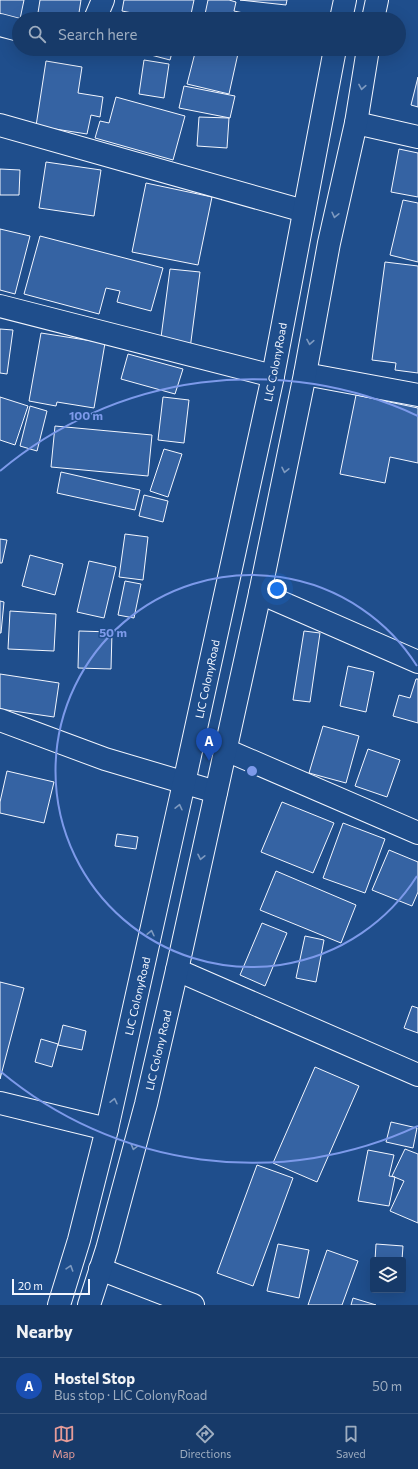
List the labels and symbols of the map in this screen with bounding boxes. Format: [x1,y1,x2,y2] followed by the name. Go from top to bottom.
[358,84,367,91] one-way arrow
[332,211,340,218] one-way arrow
[261,321,289,403] street label: LIC ColonyRoad
[307,339,315,345] one-way arrow
[69,408,103,422] text: 100 m
[281,467,289,473] one-way arrow
[267,579,287,599] your location
[99,625,127,639] text: 50 m
[192,638,222,720] street label: LIC ColonyRoad
[196,728,222,761] pin: A
[245,764,259,778] centre of rings
[175,803,183,810] one-way arrow
[198,854,206,860] one-way arrow
[146,930,154,937] one-way arrow
[122,956,152,1036] street label: LIC ColonyRoad
[142,1009,174,1091] street label: LIC Colony Road
[109,1098,117,1105] one-way arrow
[131,1144,139,1151] one-way arrow
[66,1264,74,1271] one-way arrow
[12,1277,90,1296] scale bar

